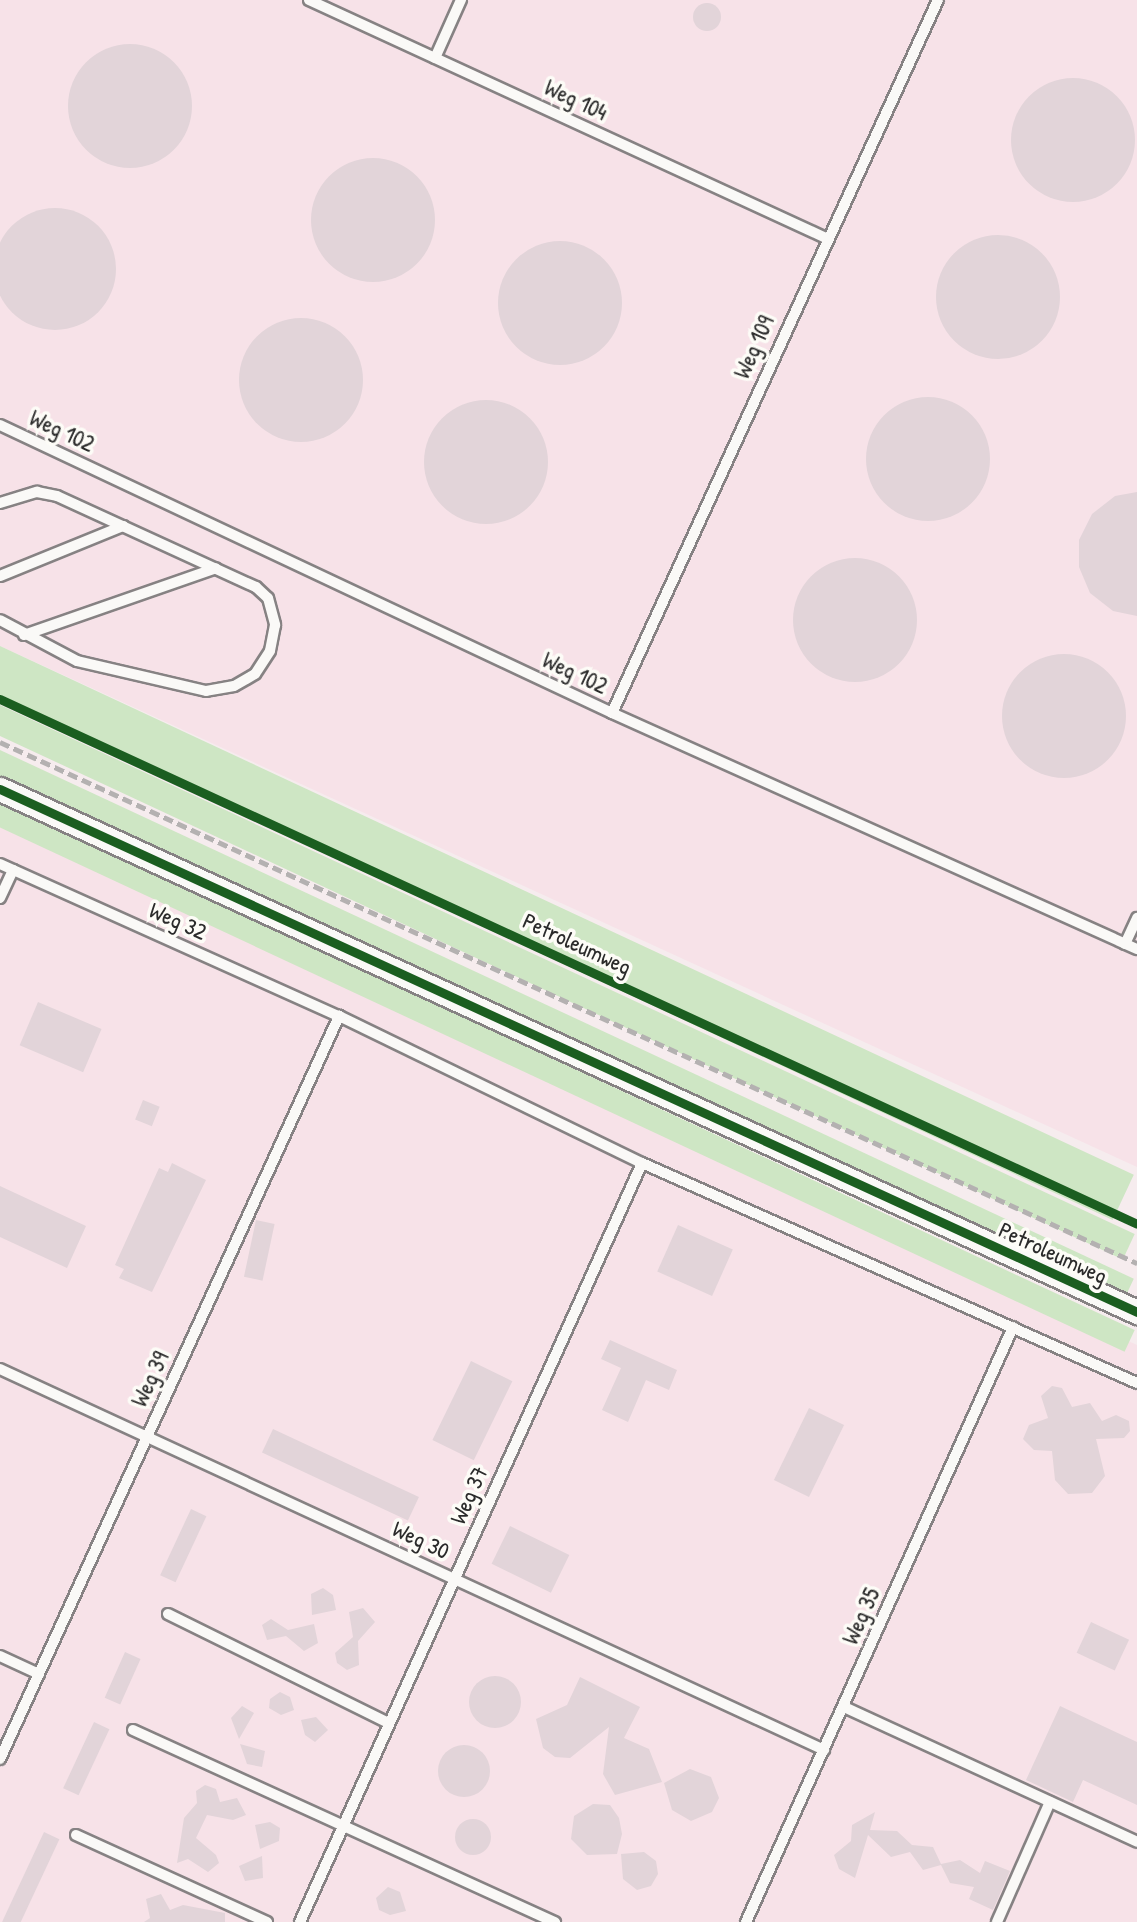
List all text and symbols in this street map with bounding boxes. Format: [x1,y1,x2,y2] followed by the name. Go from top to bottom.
[540,74,612,126] street label: Weg 104
[728,311,780,383] street label: Weg 109
[25,404,99,458] street label: Weg 102
[538,646,612,700] street label: Weg 102
[145,896,211,946] street label: Weg 32
[518,907,636,981] street label: Petroleumweg
[994,1216,1112,1290] street label: Petroleumweg
[125,1347,175,1411] street label: Weg 39
[444,1462,494,1528] street label: Weg 37
[388,1515,454,1565] street label: Weg 30
[836,1583,886,1649] street label: Weg 35

